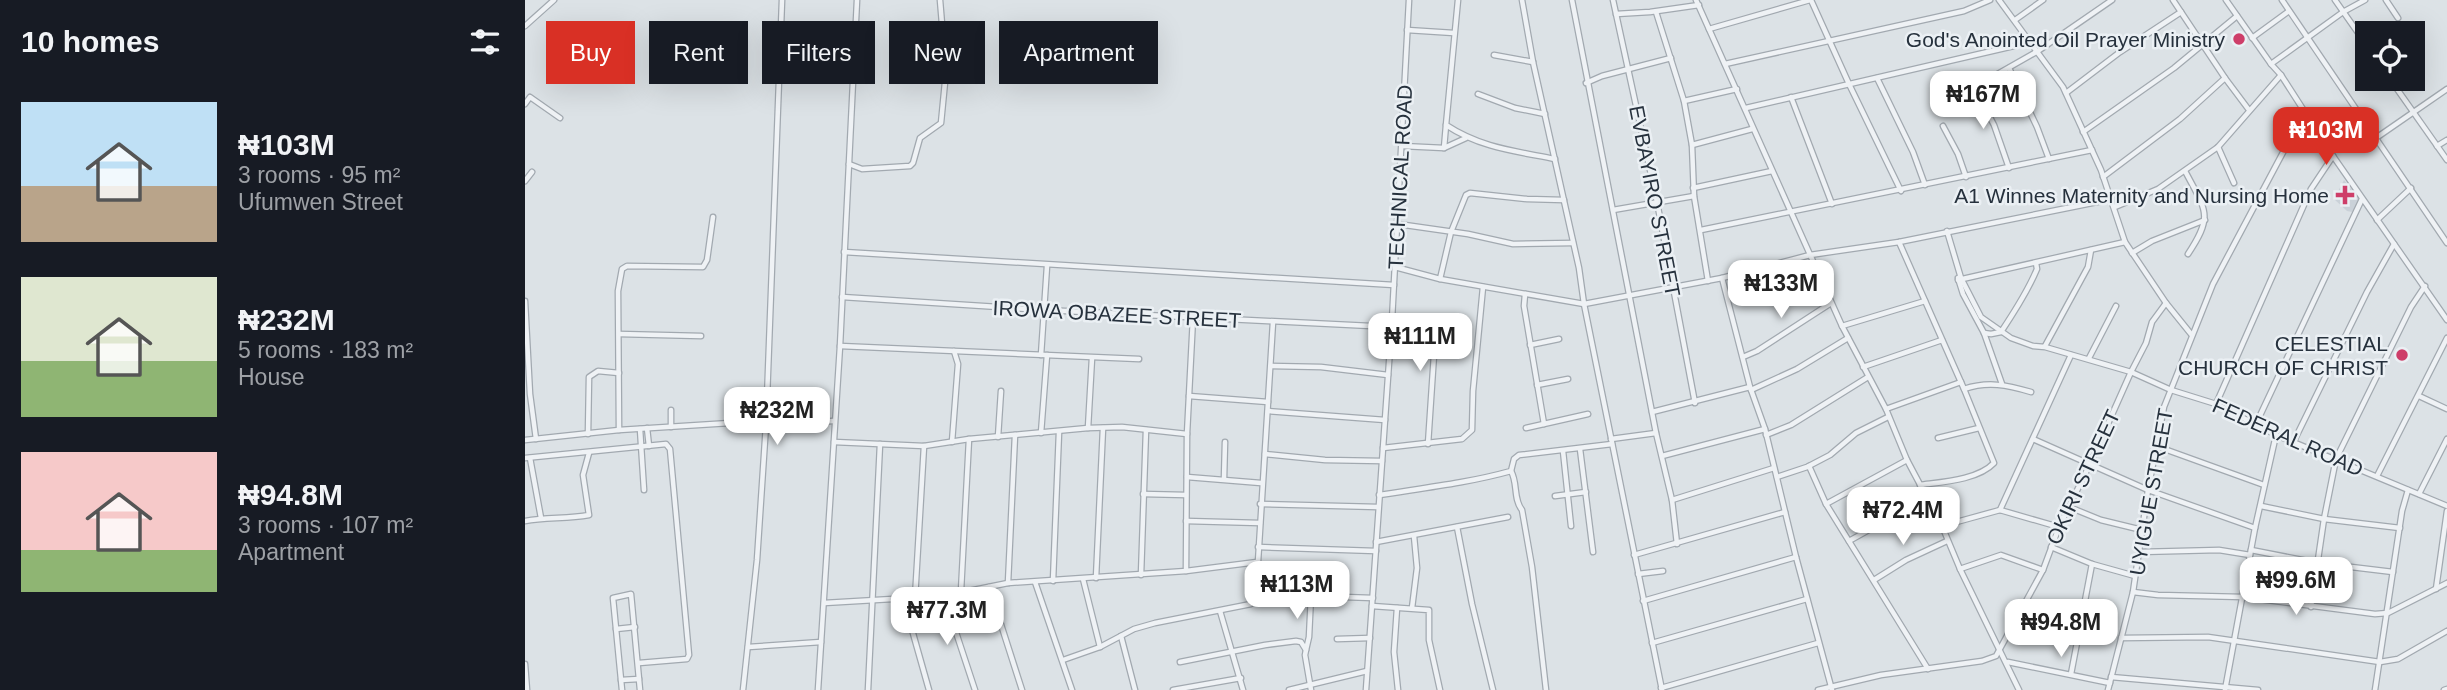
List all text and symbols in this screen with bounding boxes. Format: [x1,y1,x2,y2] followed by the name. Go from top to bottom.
[546,21,635,84] chip: Buy
[649,21,748,84] chip: Rent
[762,21,875,84] chip: Filters
[889,21,985,84] chip: New
[999,21,1158,84] chip: Apartment
[2355,21,2425,91] map controls
[2355,21,2425,91] button: locate
[466,23,504,61] icon: filters
[21,25,159,58] text: 10 homes
[1906,28,2225,51] place label: God's Anointed Oil Prayer Ministry
[2231,31,2247,47] marker: God's Anointed Oil Prayer Ministry
[1934,72,2032,131] pin: ₦167M
[1946,81,2020,107] text: ₦167M
[1384,84,1416,270] street label: TECHNICAL ROAD
[1625,103,1685,299] street label: EVBAYIRO STREET
[2277,108,2375,167] pin: ₦103M
[2289,117,2363,143] text: ₦103M
[238,128,335,161] text: ₦103M
[77,130,161,214] icon: home
[238,162,400,188] text: 3 rooms · 95 m²
[1954,184,2329,207] place label: A1 Winnes Maternity and Nursing Home
[2335,185,2355,205] marker: A1 Winnes Maternity and Nursing Home
[238,189,403,215] text: Ufumwen Street
[1732,260,1830,320] pin: ₦133M
[1744,270,1818,296] text: ₦133M
[992,296,1242,332] street label: IROWA OBAZEE STREET
[238,303,335,336] text: ₦232M
[77,305,161,389] icon: home
[1371,314,1469,373] pin: ₦111M
[1384,323,1456,349] text: ₦111M
[2178,332,2388,379] place label: CELESTIAL CHURCH OF CHRIST
[238,337,413,363] text: 5 rooms · 183 m²
[2394,347,2410,363] marker: CELESTIAL CHURCH OF CHRIST
[238,364,304,390] text: House
[728,388,826,447] pin: ₦232M
[2209,393,2367,481] street label: FEDERAL ROAD
[740,397,814,423] text: ₦232M
[2042,406,2124,548] street label: OKIRI STREET
[2125,407,2177,577] street label: UYIGUE STREET
[238,478,343,511] text: ₦94.8M
[77,480,161,564] icon: home
[1846,488,1960,547] pin: ₦72.4M
[1863,497,1943,523] text: ₦72.4M
[238,512,413,538] text: 3 rooms · 107 m²
[238,539,344,565] text: Apartment
[2239,558,2353,617] pin: ₦99.6M
[1248,562,1346,621] pin: ₦113M
[2256,567,2336,593] text: ₦99.6M
[1261,571,1333,597] text: ₦113M
[890,588,1004,647] pin: ₦77.3M
[907,597,987,623] text: ₦77.3M
[2004,600,2118,659] pin: ₦94.8M
[2021,609,2101,635] text: ₦94.8M

